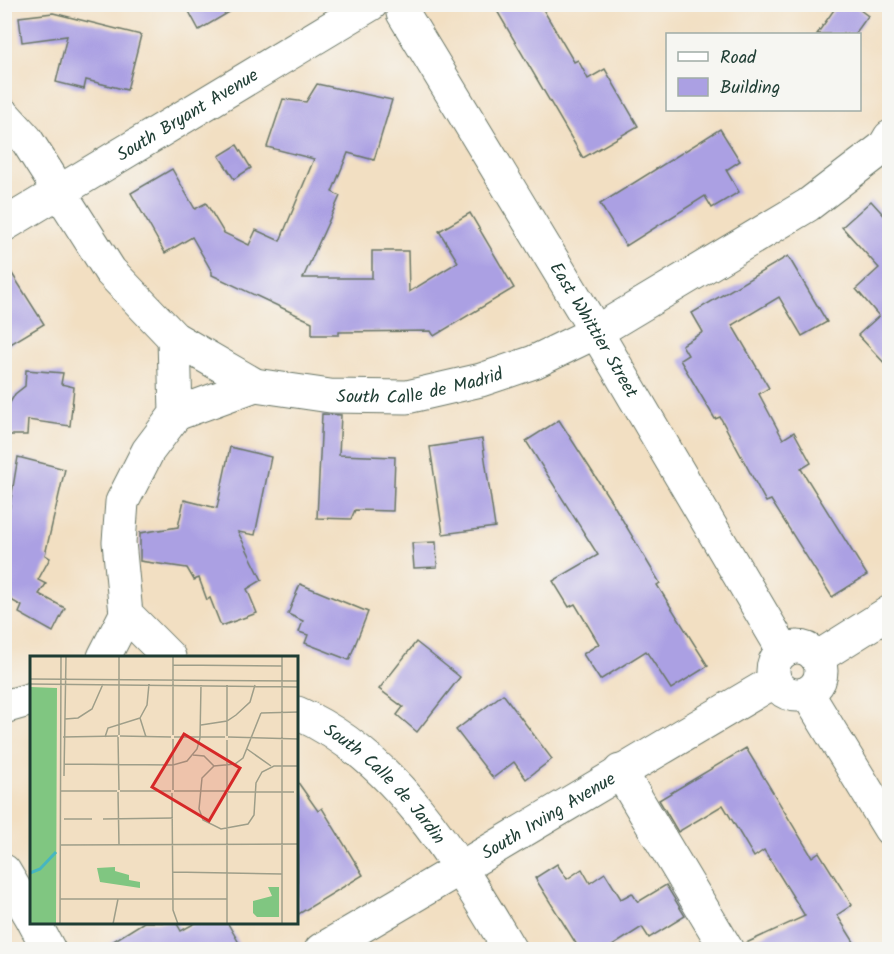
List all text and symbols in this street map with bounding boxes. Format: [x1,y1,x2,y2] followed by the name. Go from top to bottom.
[666,33,861,111] legend
[720,44,757,73] text: Road
[111,62,265,170] street label: South Bryant Avenue
[720,74,780,103] text: Building
[541,257,645,405] street label: East Whittier Street
[336,360,508,413] street label: South Calle de Madrid
[30,656,298,924] inset map
[317,717,452,851] street label: South Calle de Jardin
[476,766,622,868] street label: South Irving Avenue

